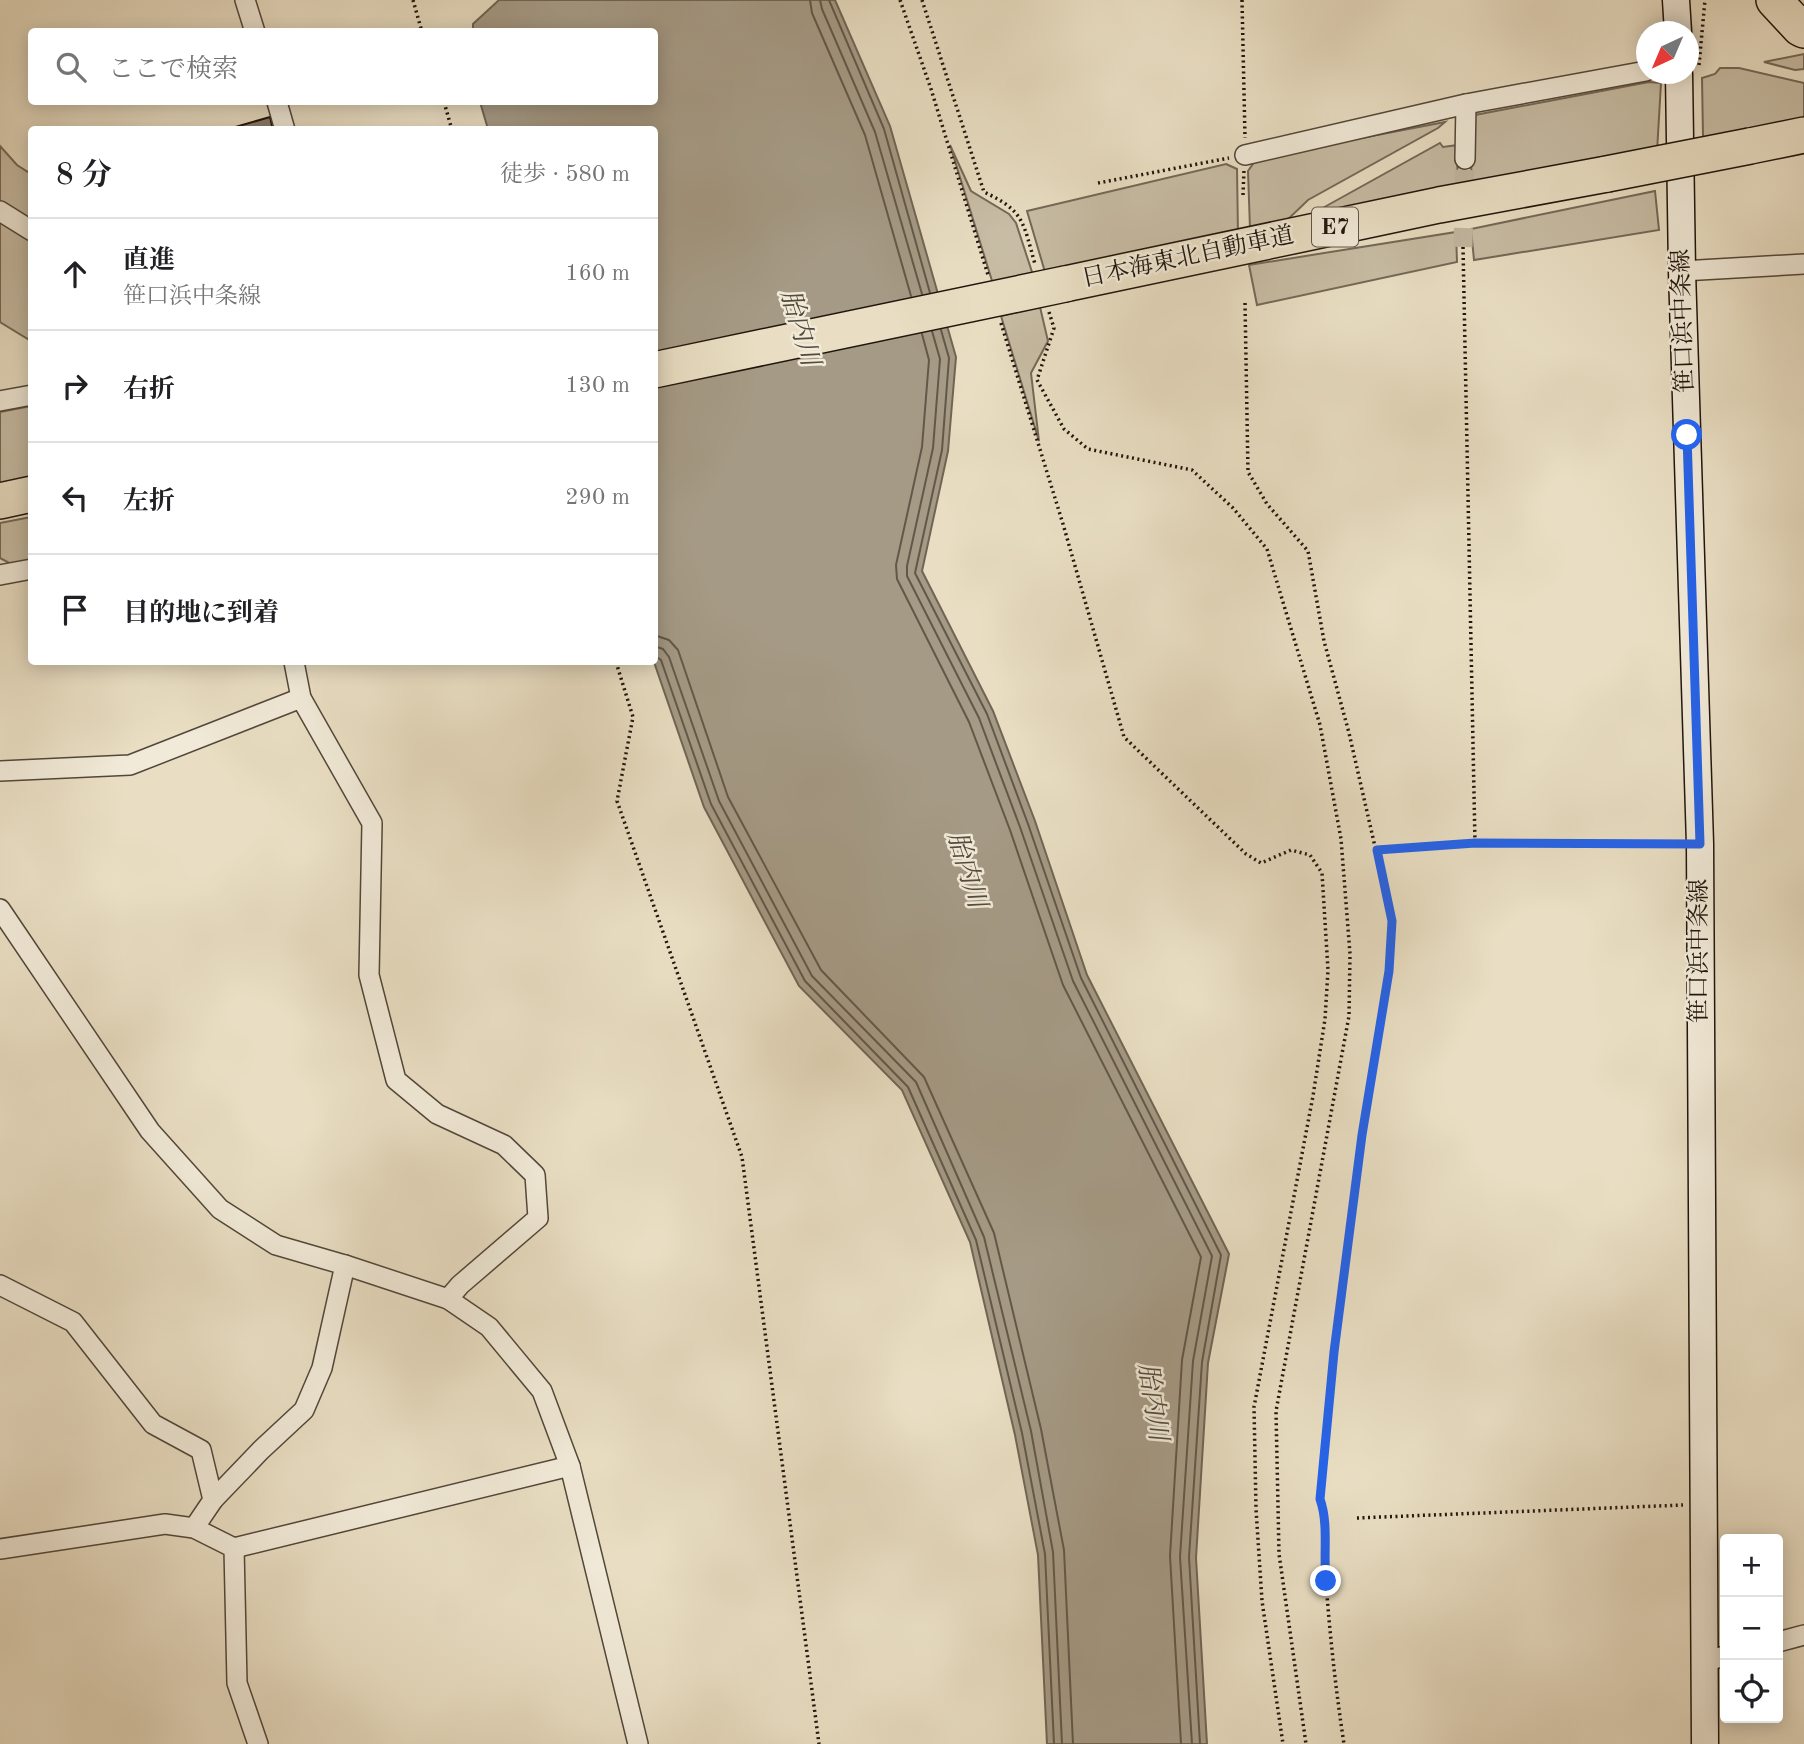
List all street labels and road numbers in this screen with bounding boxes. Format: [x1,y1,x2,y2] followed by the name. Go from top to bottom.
[1312,208,1358,246] road number: E7
[1079,221,1296,292] street label: 日本海東北自動車道
[1666,249,1699,393] street label: 笹口浜中条線
[1685,879,1712,1023] street label: 笹口浜中条線

